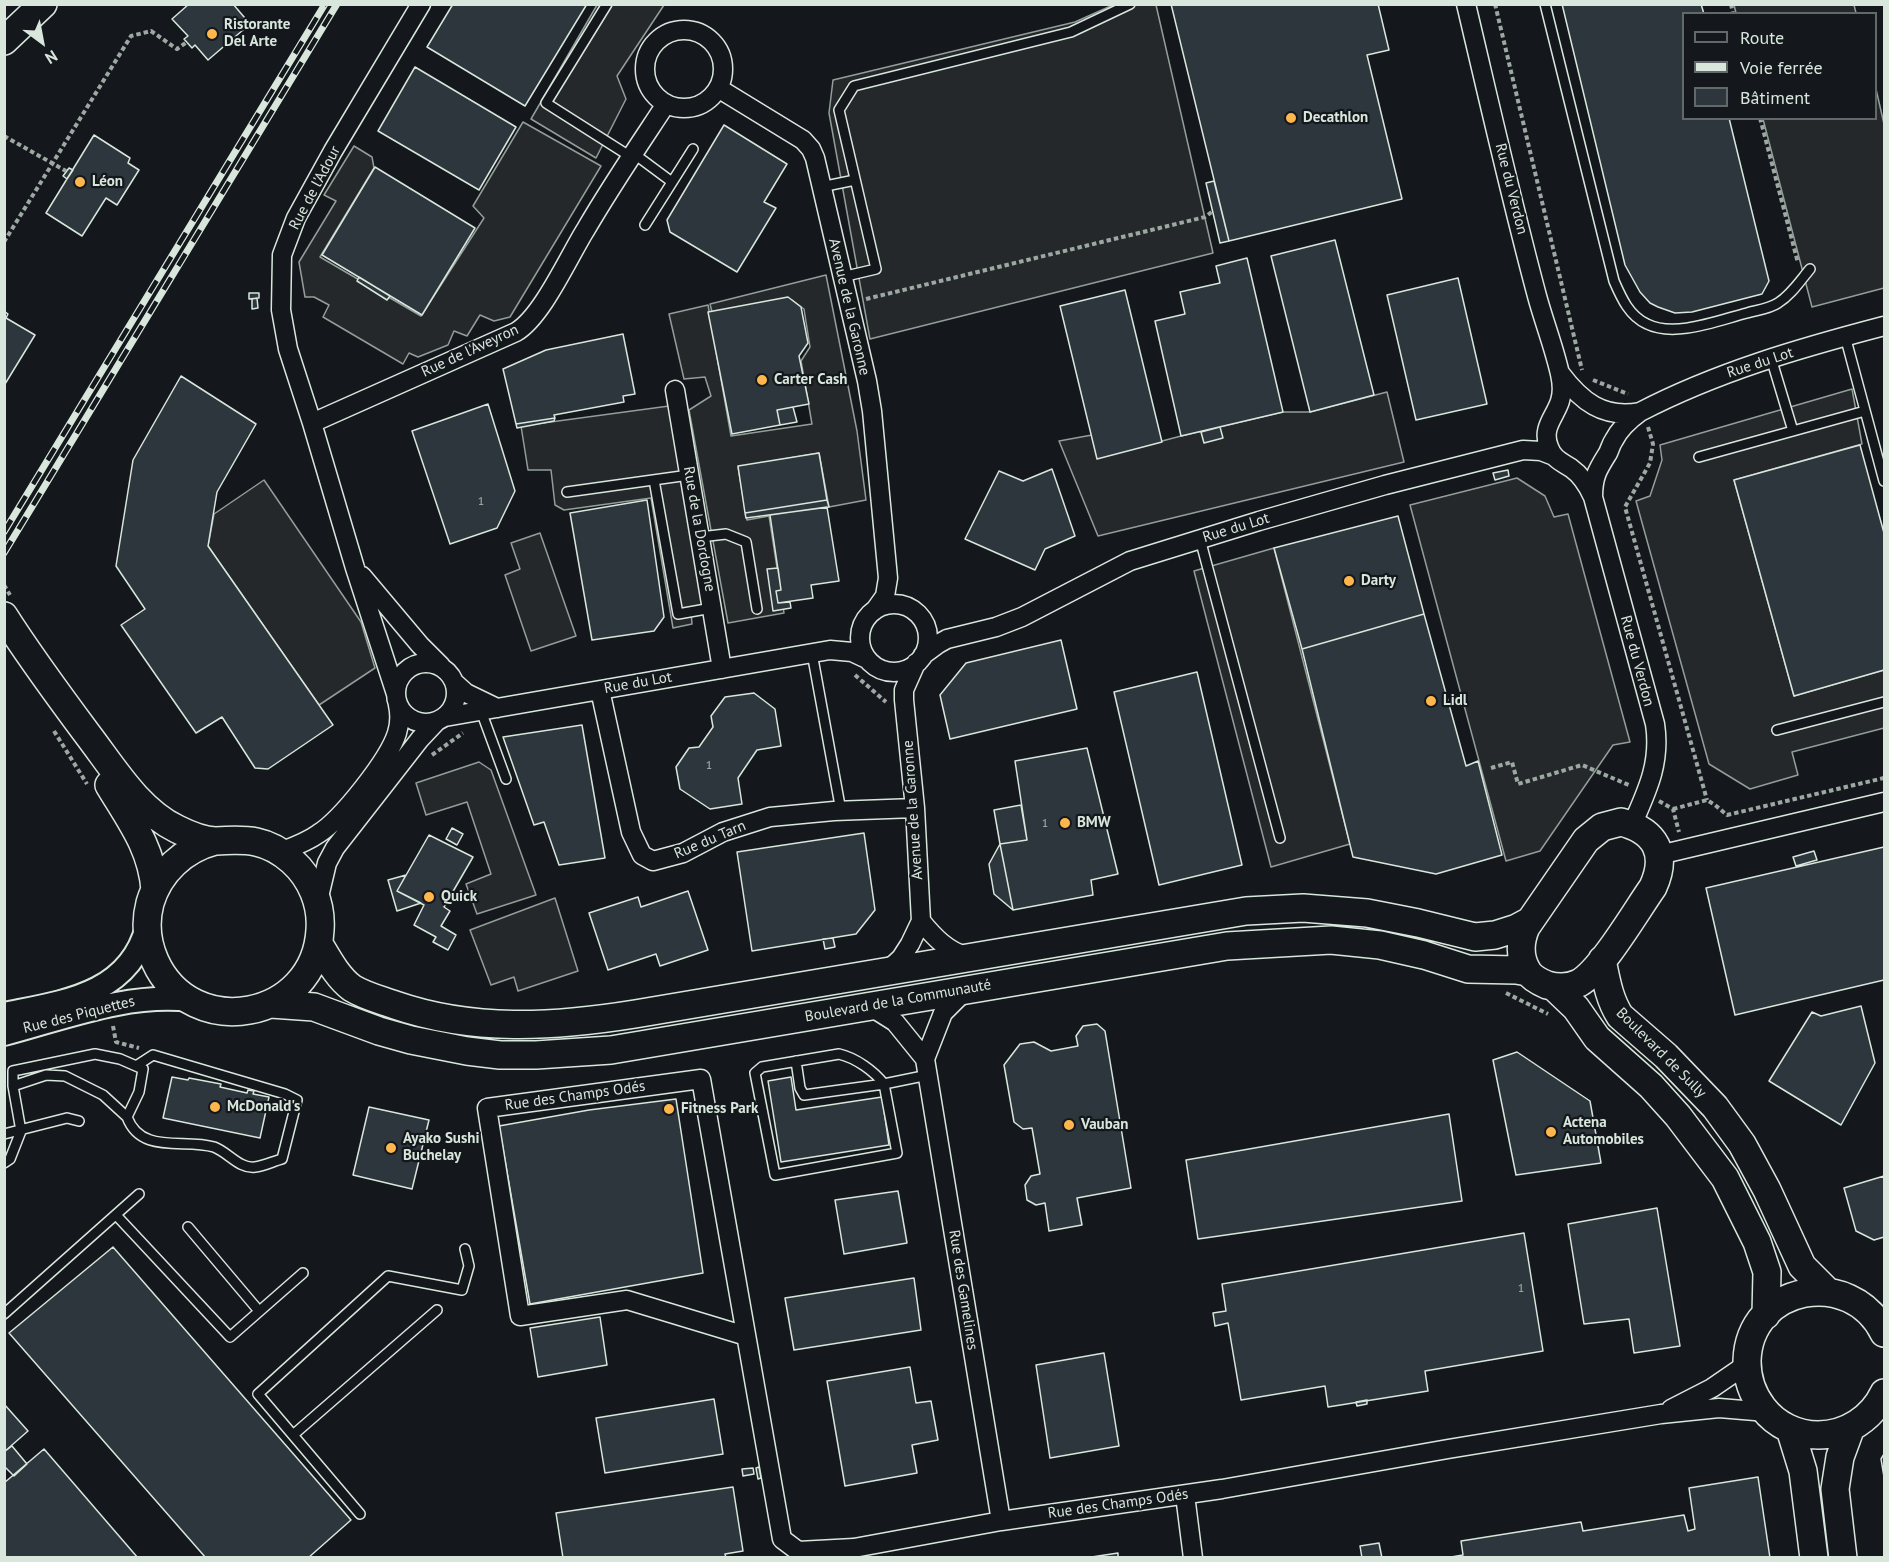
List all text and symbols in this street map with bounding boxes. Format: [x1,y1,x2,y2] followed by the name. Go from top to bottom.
[12,12,72,72] north arrow
[1682,12,1877,120] legend
[224,16,290,51] place label: Ristorante Del Arte
[1740,26,1784,49] text: Route
[205,27,219,41] marker: Ristorante Del Arte
[42,46,61,69] text: N
[1740,56,1823,79] text: Voie ferrée
[1740,86,1810,109] text: Bâtiment
[1303,109,1368,127] place label: Decathlon
[1284,111,1298,125] marker: Decathlon
[1491,142,1531,236] street label: Rue du Verdon
[285,143,345,233] street label: Rue de l'Adour
[92,173,123,191] place label: Léon
[73,175,87,189] marker: Léon
[824,237,874,377] street label: Avenue de la Garonne
[419,321,521,381] street label: Rue de l'Aveyron
[1725,344,1795,382] street label: Rue du Lot
[774,371,847,389] place label: Carter Cash
[755,373,769,387] marker: Carter Cash
[679,465,719,593] street label: Rue de la Dordogne
[478,495,484,509] house number: 1
[1201,509,1271,547] street label: Rue du Lot
[1361,572,1396,590] place label: Darty
[1342,574,1356,588] marker: Darty
[1616,614,1658,708] street label: Rue du Verdon
[603,668,673,698] street label: Rue du Lot
[1443,692,1467,710] place label: Lidl
[1424,694,1438,708] marker: Lidl
[899,739,927,881] street label: Avenue de la Garonne
[706,759,712,773] house number: 1
[1077,814,1111,832] place label: BMW
[1058,816,1072,830] marker: BMW
[671,817,749,863] street label: Rue du Tarn
[1042,817,1048,831] house number: 1
[441,888,477,906] place label: Quick
[422,890,436,904] marker: Quick
[804,976,992,1026] street label: Boulevard de la Communauté
[21,992,137,1038] street label: Rue des Piquettes
[1612,1004,1710,1102] street label: Boulevard de Sully
[504,1077,646,1115] street label: Rue des Champs Odés
[227,1098,300,1116] place label: McDonald's
[208,1100,222,1114] marker: McDonald's
[681,1100,758,1118] place label: Fitness Park
[662,1102,676,1116] marker: Fitness Park
[1563,1114,1644,1149] place label: Actena Automobiles
[1081,1116,1128,1134] place label: Vauban
[1062,1118,1076,1132] marker: Vauban
[1544,1125,1558,1139] marker: Actena Automobiles
[403,1130,479,1165] place label: Ayako Sushi Buchelay
[384,1141,398,1155] marker: Ayako Sushi Buchelay
[945,1229,981,1351] street label: Rue des Gamelines
[1518,1282,1524,1296] house number: 1
[1047,1485,1189,1523] street label: Rue des Champs Odés

